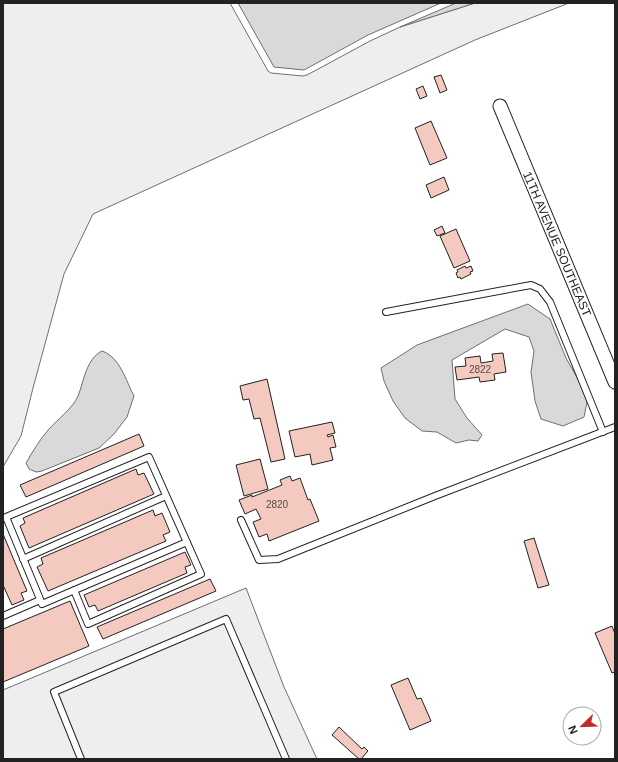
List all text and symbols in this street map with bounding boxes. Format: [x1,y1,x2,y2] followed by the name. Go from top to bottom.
[520,169,594,319] street label: 11TH AVENUE SOUTHEAST
[469,364,492,375] house number: 2822
[266,499,289,510] house number: 2820
[562,706,602,746] north arrow
[566,724,580,736] text: N

